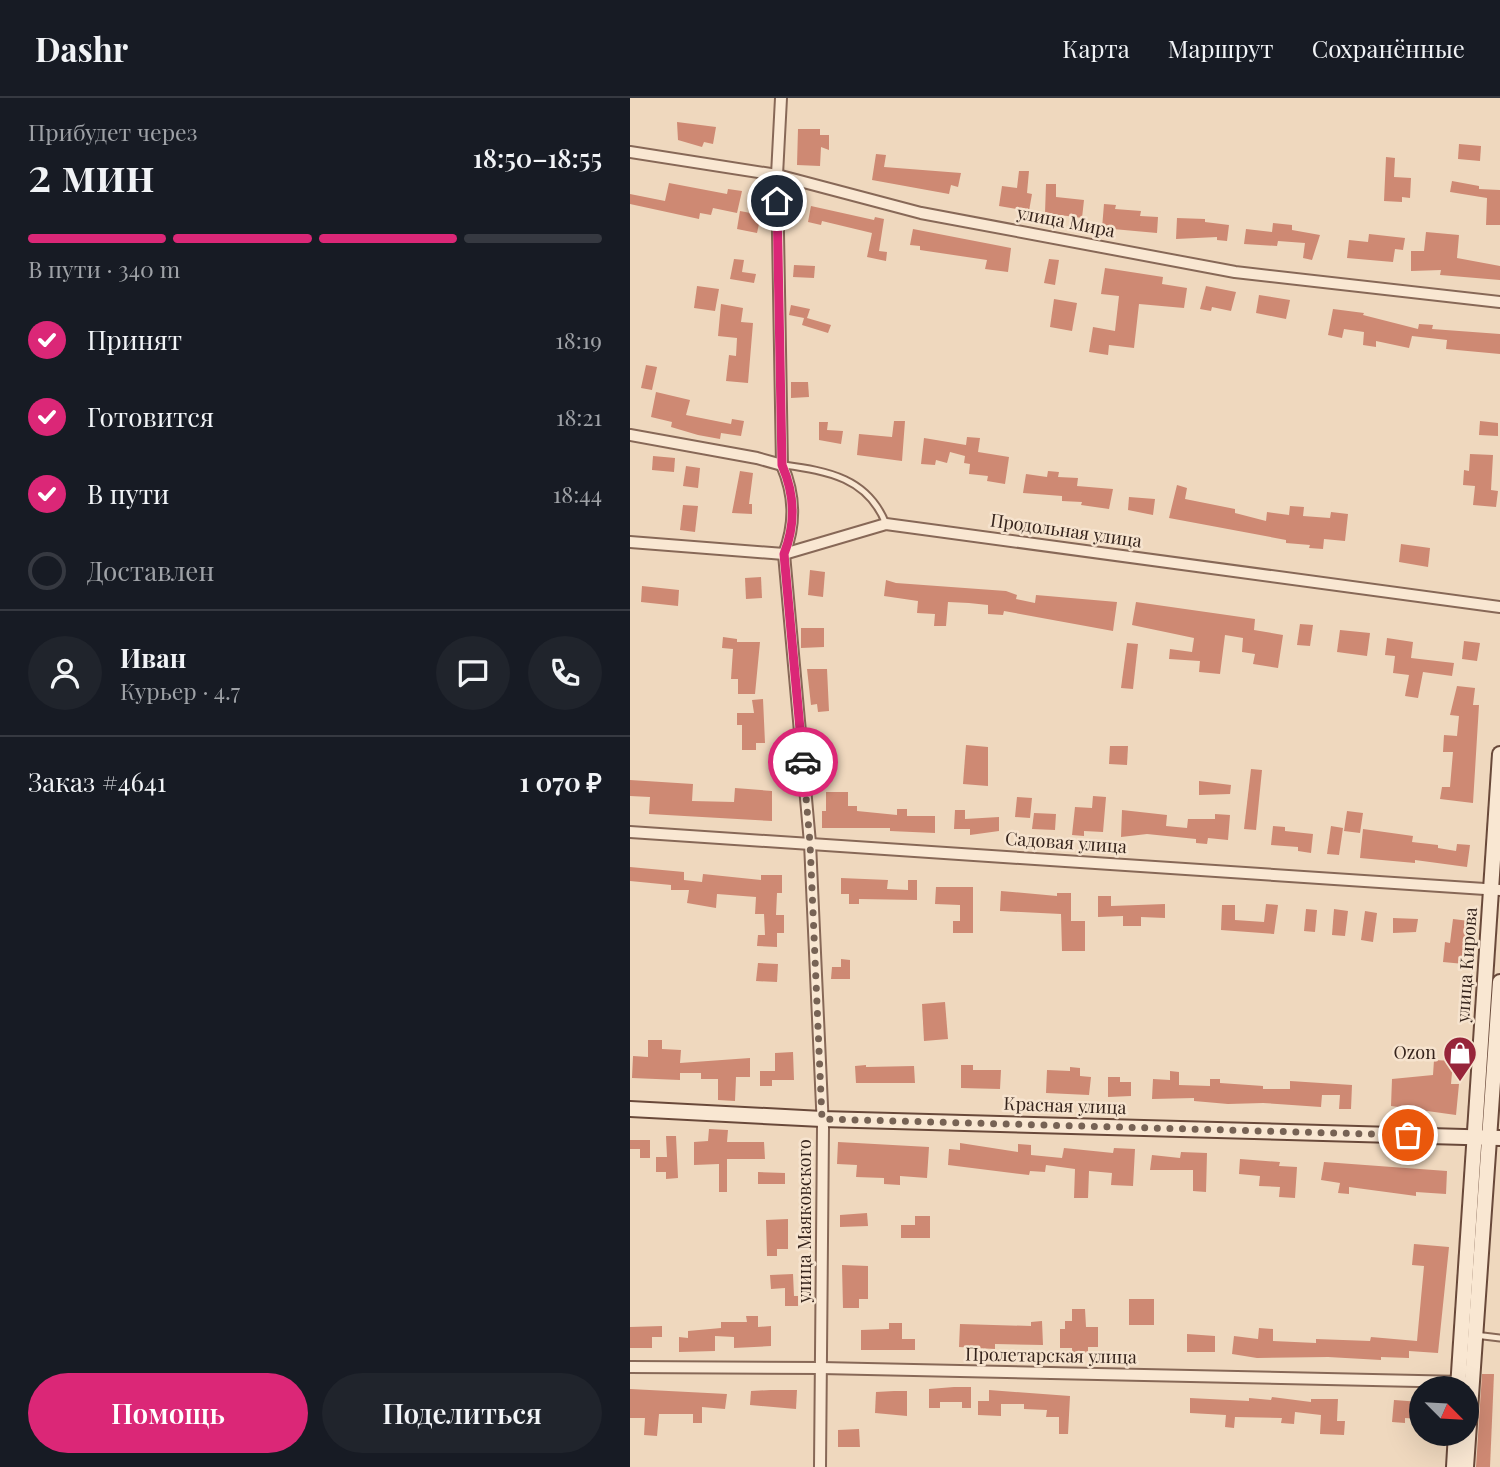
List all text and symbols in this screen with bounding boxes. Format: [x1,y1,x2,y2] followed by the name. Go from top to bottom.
[35,26,128,70] text: Dashr
[1062,32,1130,64] text: Карта
[1168,32,1274,64] text: Маршрут
[1312,32,1465,64] text: Сохранённые
[28,116,197,147] text: Прибудет через
[473,140,602,175] text: 18:50–18:55
[28,142,154,204] text: 2 мин
[747,171,807,231] pin
[758,182,796,220] icon: home
[1014,200,1117,242] street label: улица Мира
[28,253,180,284] text: В пути · 340 m
[28,321,66,359] icon: check
[87,322,182,357] text: Принят
[555,324,602,355] text: 18:19
[28,398,66,436] icon: check
[87,399,214,434] text: Готовится
[556,401,602,432] text: 18:21
[28,475,66,513] icon: check
[87,476,169,511] text: В пути
[553,478,602,509] text: 18:44
[989,507,1144,553] street label: Продольная улица
[87,553,214,588] text: Доставлен
[28,636,102,710] button: person
[436,636,510,710] button: chat
[528,636,602,710] button: phone
[120,640,186,675] text: Иван
[120,675,240,706] text: Курьер · 4.7
[768,727,838,797] courier
[784,743,822,781] icon: car
[28,764,166,799] text: Заказ #4641
[519,764,602,799] text: 1 070 ₽
[1004,826,1128,858] street label: Садовая улица
[1450,906,1482,1024] street label: улица Кирова
[1441,1034,1479,1083] shop icon: Ozon
[1393,1040,1436,1064] place label: Ozon
[1003,1091,1127,1119] street label: Красная улица
[1378,1105,1438,1165] pin
[1389,1116,1427,1154] icon: bag
[792,1139,816,1304] street label: улица Маяковского
[965,1342,1137,1368] street label: Пролетарская улица
[28,1373,308,1453] button: Помощь
[322,1373,602,1453] button: Поделиться
[1409,1376,1479,1446] north arrow
[1409,1376,1479,1446] map controls

